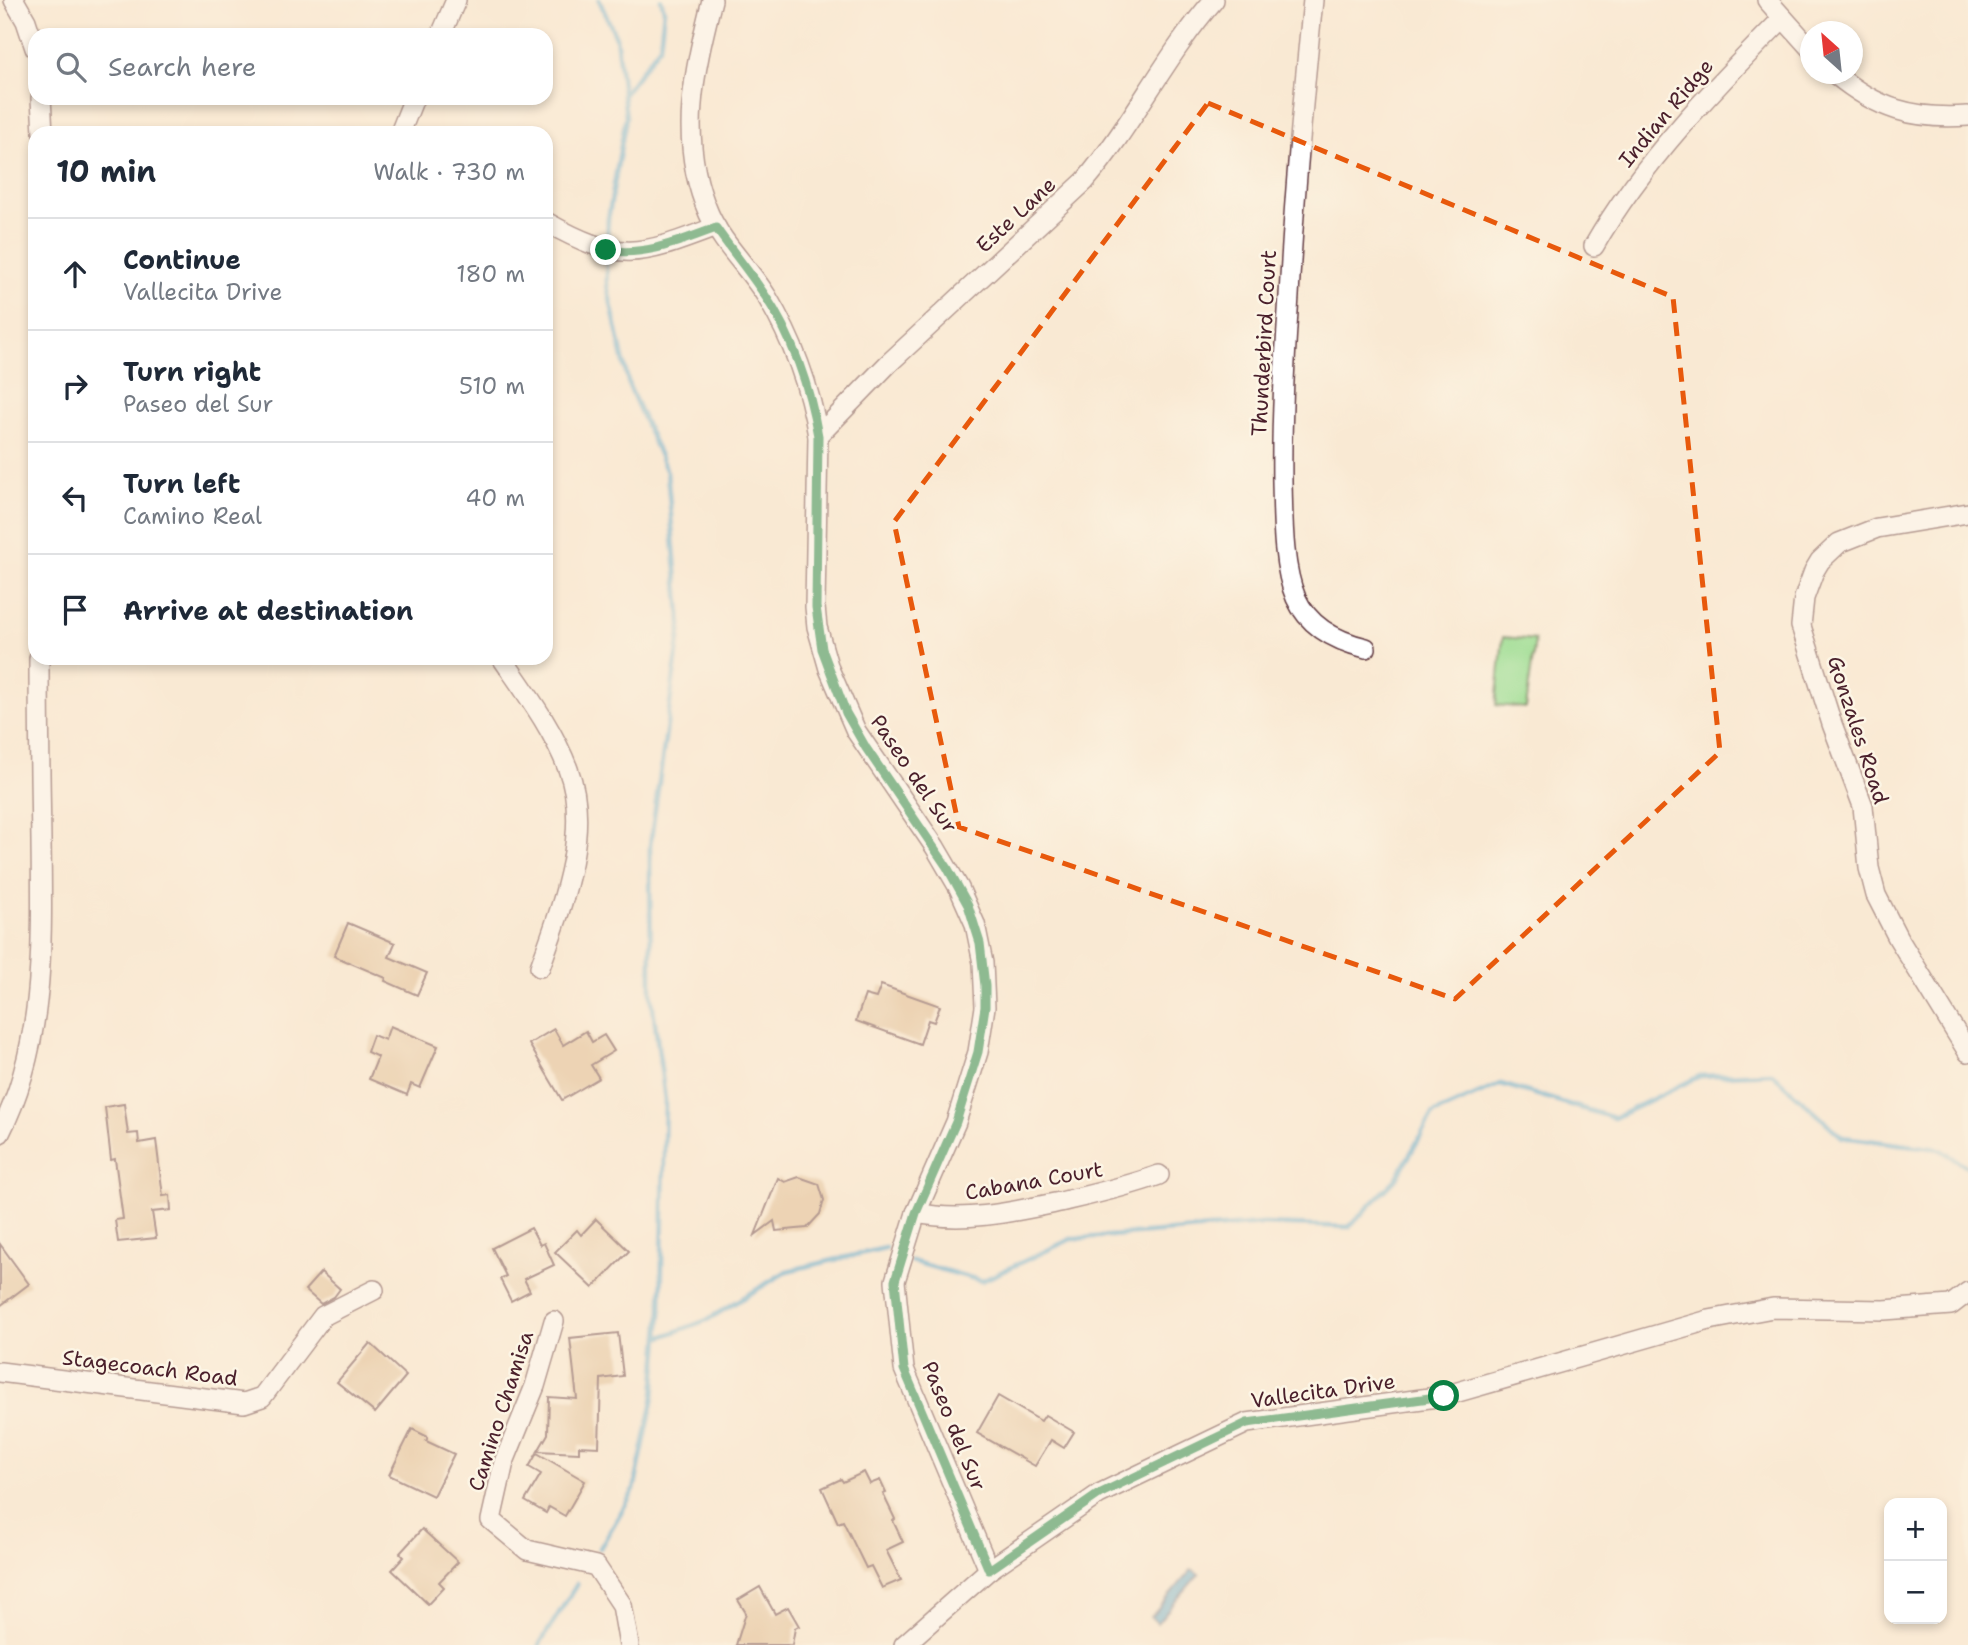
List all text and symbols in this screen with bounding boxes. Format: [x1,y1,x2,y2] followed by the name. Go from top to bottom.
[1800,21,1863,84] north arrow
[28,28,553,105] search box
[52,48,90,86] icon: search
[108,49,257,84] text: Search here
[1612,53,1720,173] street label: Indian Ridge
[56,151,156,192] text: 10 min
[373,157,525,187] text: Walk · 730 m
[970,171,1062,259] street label: Este Lane
[590,234,621,265] route end
[123,242,241,277] text: Continue
[1245,249,1283,437] street label: Thunderbird Court
[56,255,94,293] icon: ahead
[456,259,525,289] text: 180 m
[123,277,282,307] text: Vallecita Drive
[123,354,261,389] text: Turn right
[56,367,94,405] icon: right
[459,371,525,401] text: 510 m
[123,389,273,419] text: Paseo del Sur
[123,466,240,501] text: Turn left
[56,479,94,517] icon: left
[465,483,525,513] text: 40 m
[123,501,262,531] text: Camino Real
[56,591,94,629] icon: arrive
[123,593,413,628] text: Arrive at destination
[1821,652,1895,808] street label: Gonzales Road
[864,709,964,839] street label: Paseo del Sur
[963,1155,1105,1207] street label: Cabana Court
[462,1327,540,1495] street label: Camino Chamisa
[61,1343,239,1393] street label: Stagecoach Road
[915,1357,993,1495] street label: Paseo del Sur
[1249,1367,1397,1415] street label: Vallecita Drive
[1428,1380,1459,1411] route start
[1884,1498,1947,1624] map controls
[1884,1498,1947,1561] button: +
[1884,1561,1947,1624] button: −

